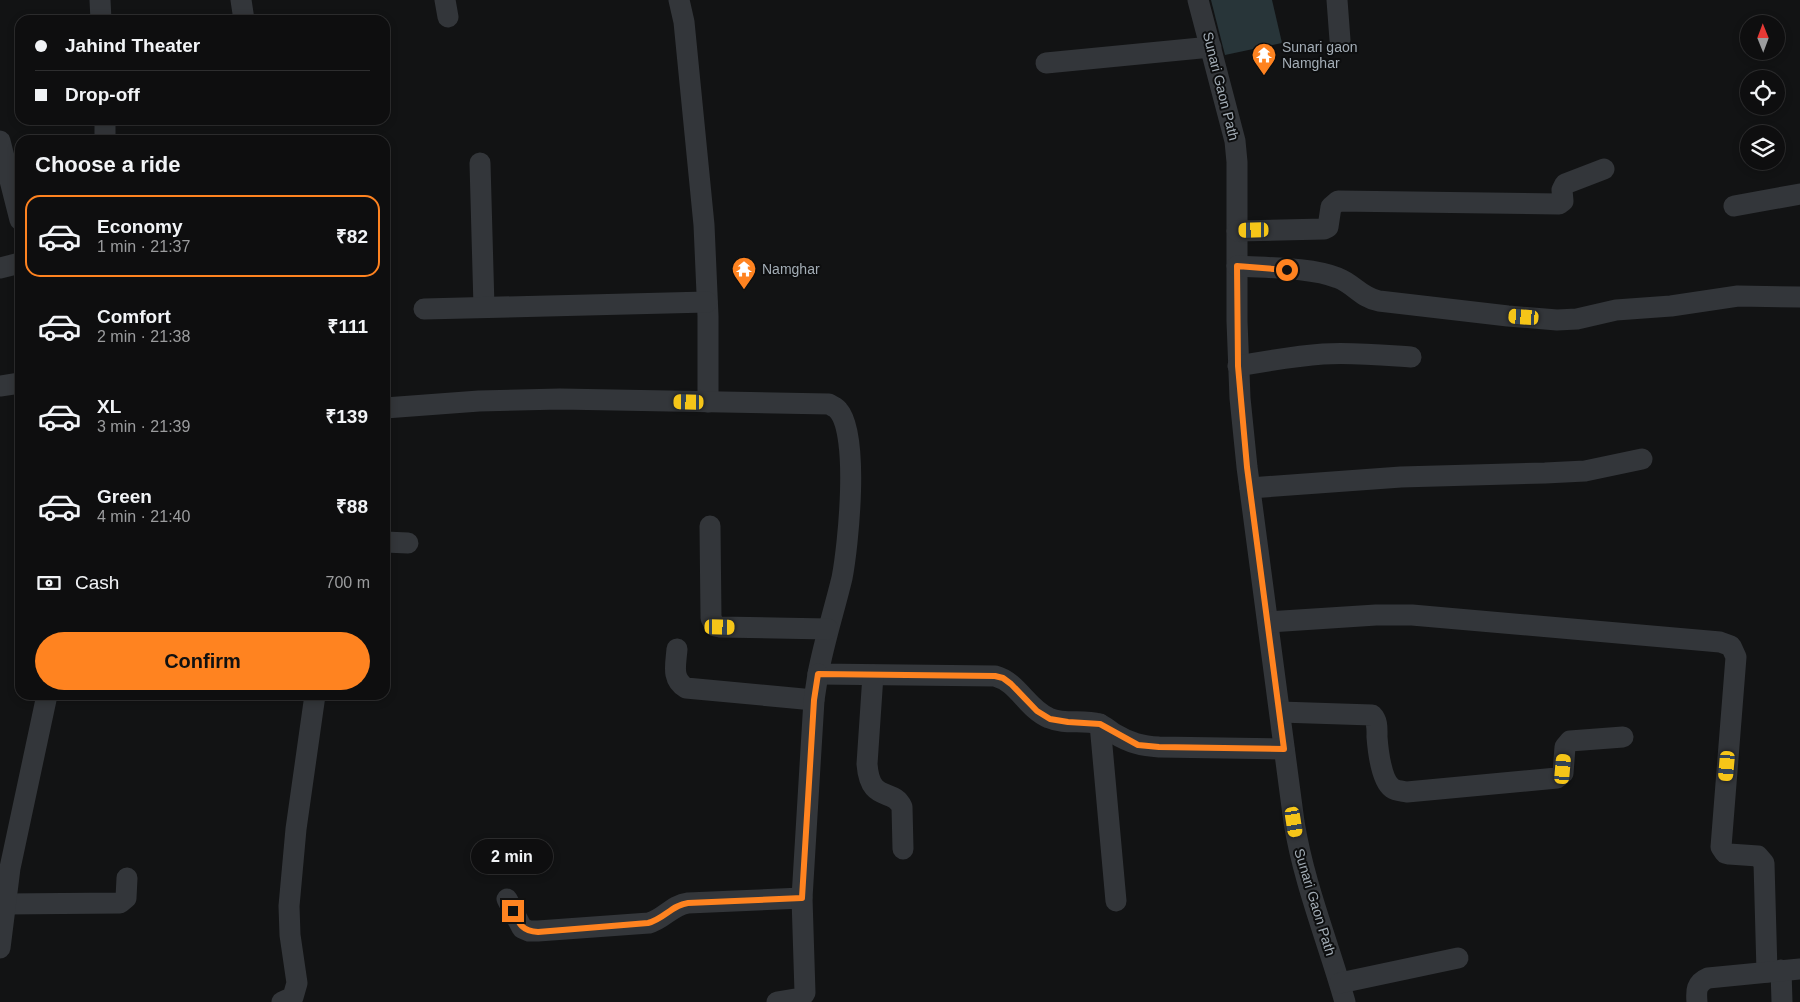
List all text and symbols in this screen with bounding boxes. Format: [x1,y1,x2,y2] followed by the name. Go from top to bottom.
[1740,15,1785,60] north arrow
[1740,15,1785,170] map controls
[1200,30,1242,142] street label: Sunari Gaon Path
[65,35,200,56] text: Jahind Theater
[1282,39,1358,71] place label: Sunari gaon Namghar
[1251,42,1277,76] temple icon: Sunari gaon Namghar
[1740,70,1785,115] button: locate
[65,84,140,105] text: Drop-off
[1740,125,1785,170] button: layers
[35,152,180,177] text: Choose a ride
[37,214,82,259] icon: car
[97,216,183,237] text: Economy
[1238,222,1269,238] car
[336,226,368,247] text: ₹82
[97,238,190,255] text: 1 min · 21:37
[731,256,757,290] temple icon: Namghar
[1276,259,1298,281] route start
[762,261,820,277] place label: Namghar
[37,304,82,349] icon: car
[97,306,171,327] text: Comfort
[1508,308,1539,326] car
[328,316,368,337] text: ₹111
[97,328,190,345] text: 2 min · 21:38
[37,394,82,439] icon: car
[673,394,704,410] car
[97,396,121,417] text: XL
[325,406,368,427] text: ₹139
[97,418,190,435] text: 3 min · 21:39
[37,484,82,529] icon: car
[97,486,152,507] text: Green
[336,496,368,517] text: ₹88
[97,508,190,525] text: 4 min · 21:40
[35,569,63,597] icon: cash
[75,572,119,593] text: Cash
[326,574,370,591] text: 700 m
[704,619,735,635] car
[35,632,370,690] button: Confirm
[1718,750,1735,782] car
[1554,753,1571,785] car
[1284,806,1303,838] car
[472,838,554,874] callout: 2 min
[1291,846,1339,958] street label: Sunari Gaon Path
[491,848,533,865] text: 2 min
[502,900,524,922] route end

